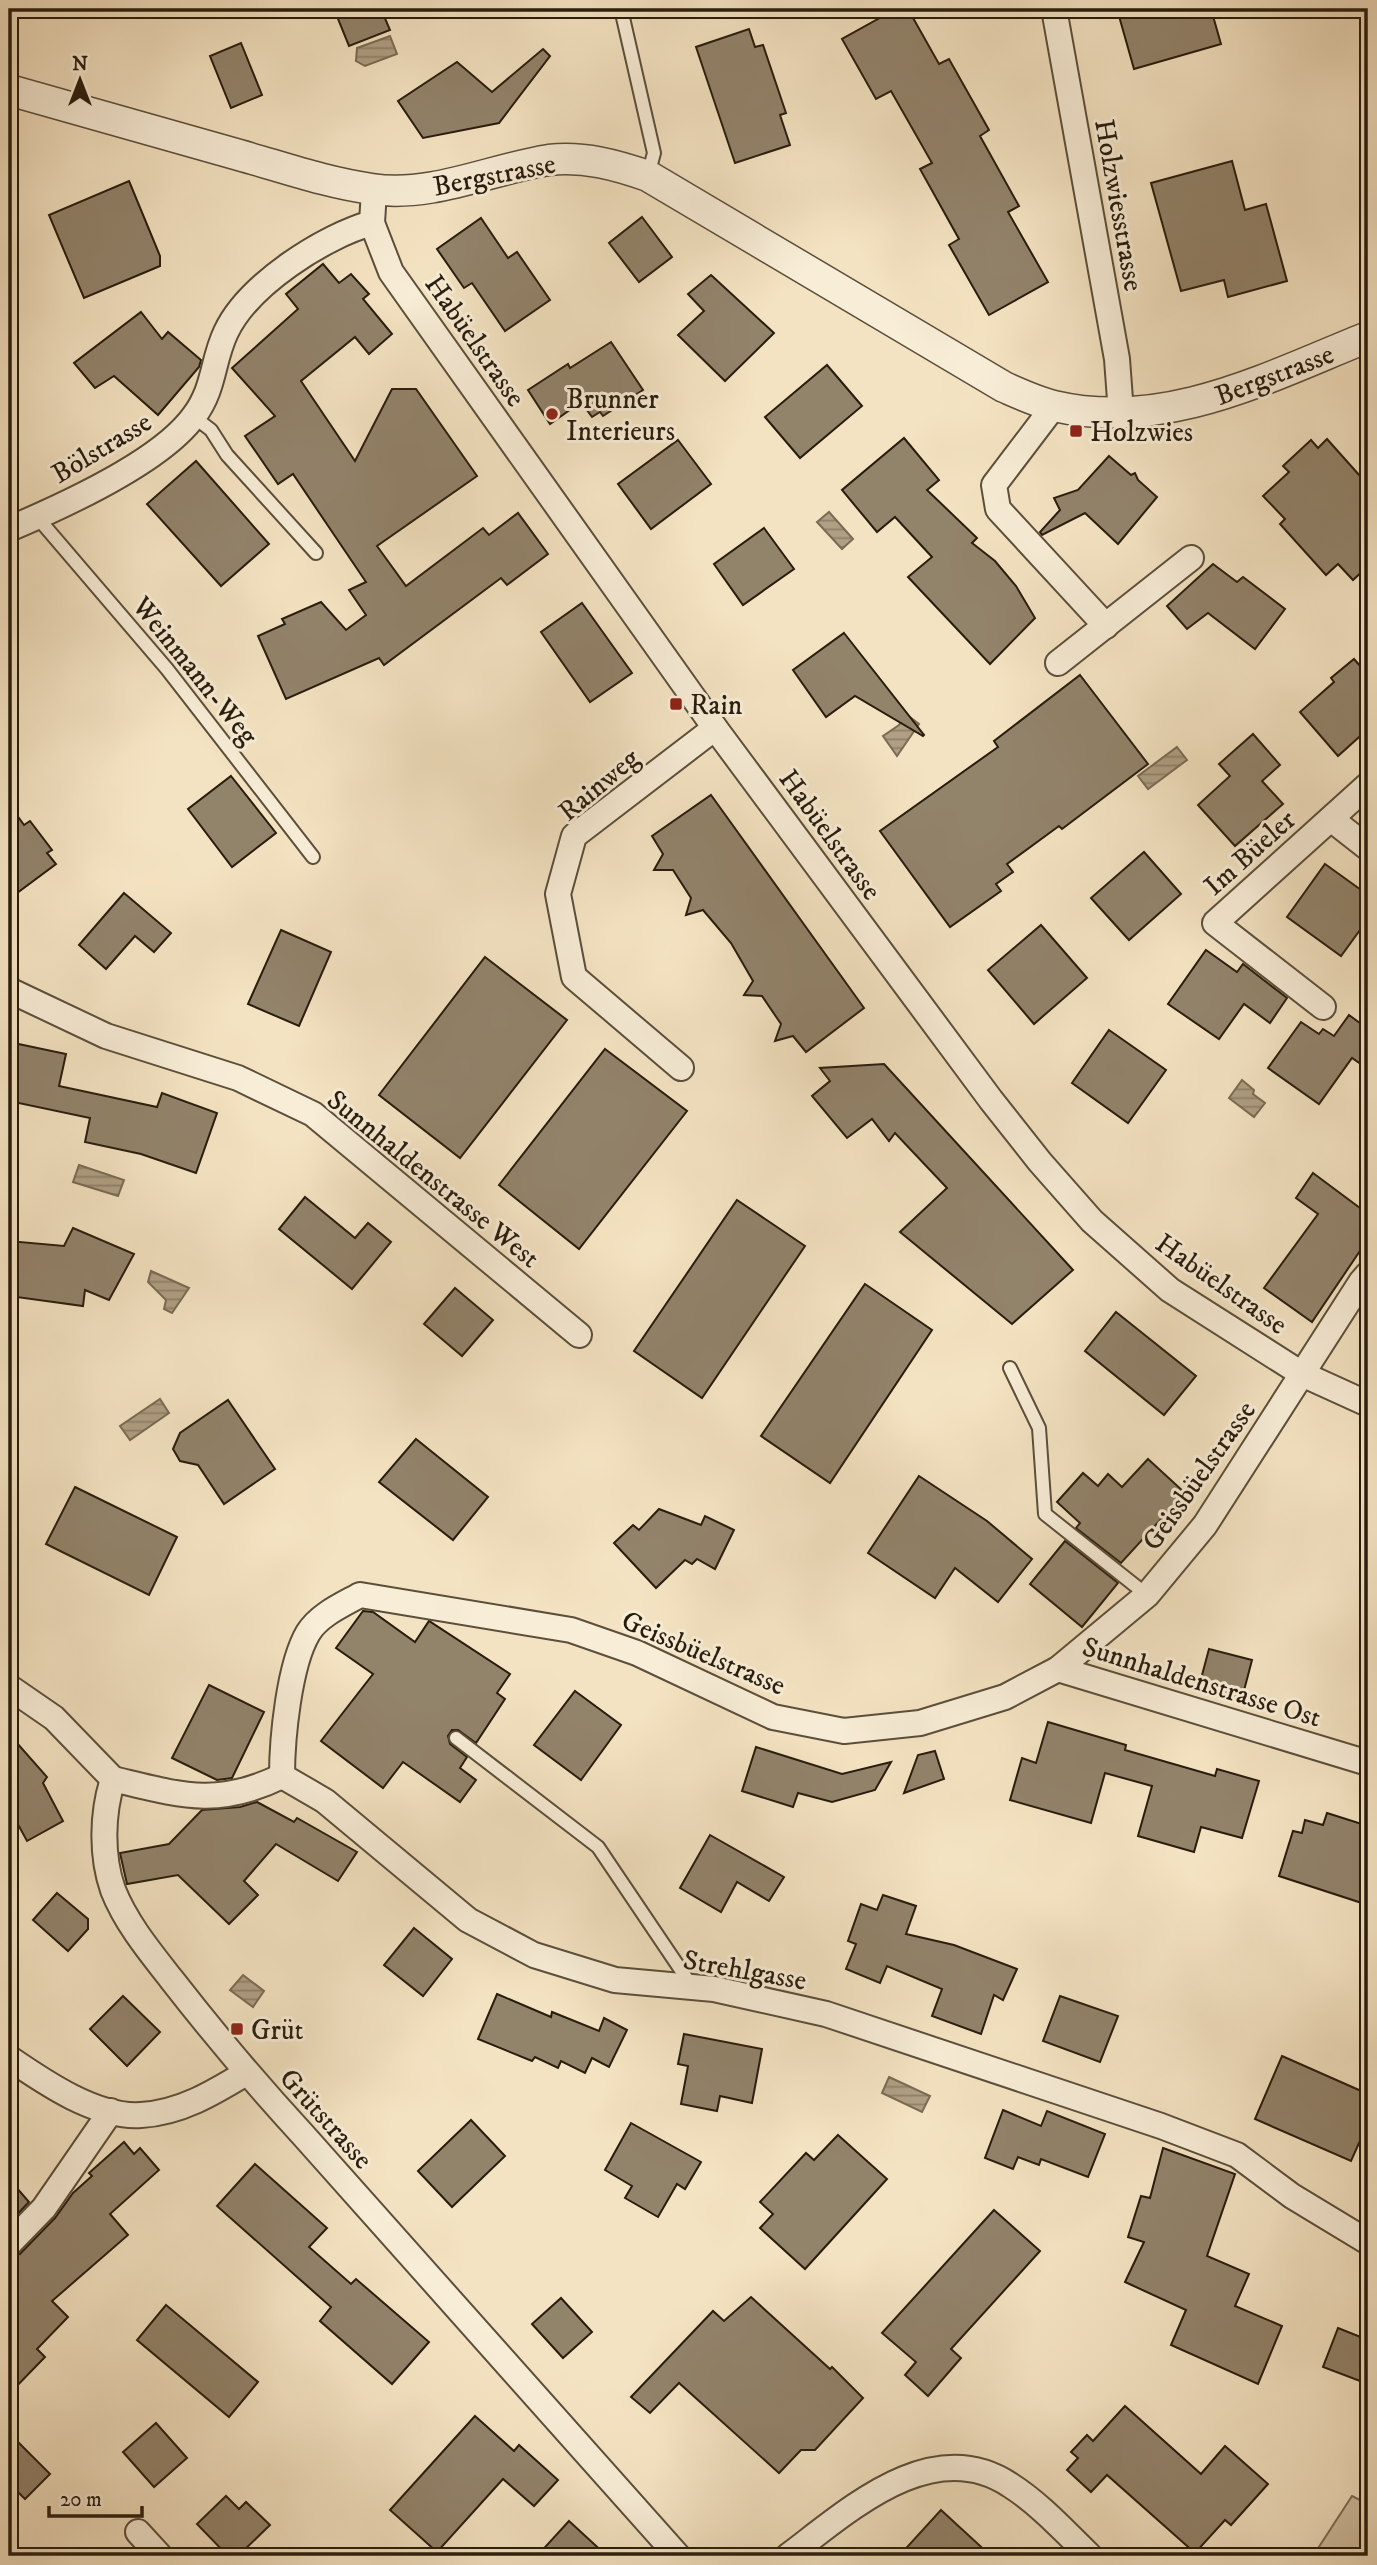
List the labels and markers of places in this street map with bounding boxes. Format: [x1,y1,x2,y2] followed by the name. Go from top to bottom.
[566,382,675,449] place label: Brunner Interieurs
[544,406,560,422] marker: Brunner Interieurs
[1090,415,1193,450] place label: Holzwies
[1068,423,1084,439] marker: Holzwies
[690,688,743,723] place label: Rain
[668,696,684,712] marker: Rain
[251,2013,304,2048] place label: Grüt
[229,2021,245,2037] marker: Grüt

